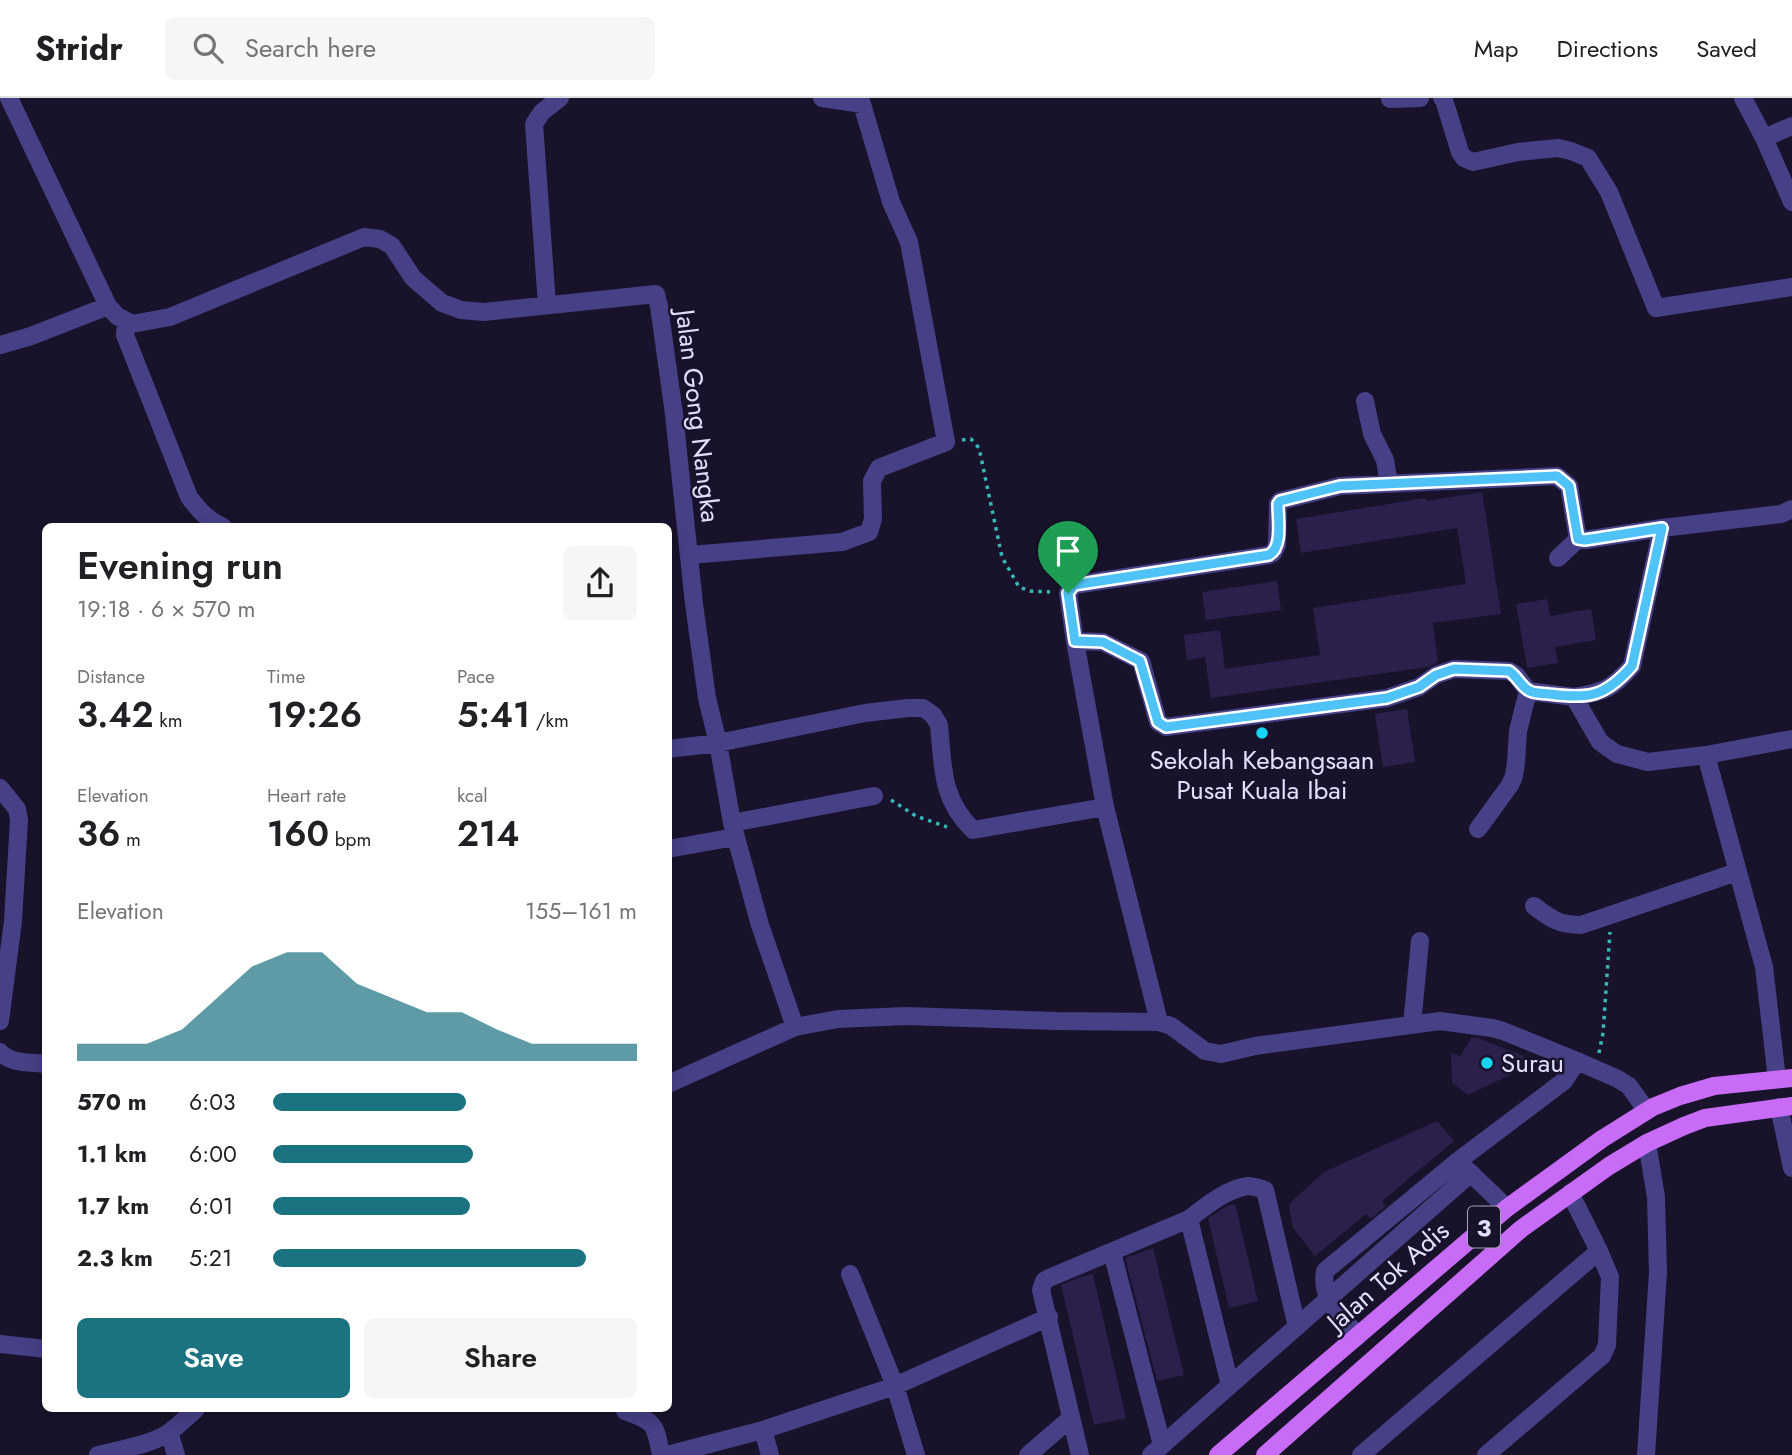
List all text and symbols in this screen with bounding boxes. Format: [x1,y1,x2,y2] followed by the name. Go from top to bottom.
[165,17,655,80] search box
[35,25,123,72] text: Stridr
[189,29,227,67] icon: search
[245,29,376,67] text: Search here
[1474,31,1519,66] text: Map
[1557,31,1658,66] text: Directions
[1696,31,1757,66] text: Saved
[666,304,730,525] street label: Jalan Gong Nangka
[1038,521,1098,593] pin
[1049,532,1087,570] icon: arrive
[77,538,283,593] text: Evening run
[563,546,637,620] button: share
[77,592,256,626] text: 19:18 · 6 × 570 m
[77,663,145,690] text: Distance
[267,663,305,690] text: Time
[457,663,495,690] text: Pace
[77,690,154,740] text: 3.42
[267,690,362,740] text: 19:26
[457,690,530,740] text: 5:41
[154,707,182,734] text: km
[530,707,569,734] text: /km
[1254,725,1270,741] marker: Sekolah Kebangsaan Pusat Kuala Ibai
[1149,741,1375,809] place label: Sekolah Kebangsaan Pusat Kuala Ibai
[77,782,149,809] text: Elevation
[267,782,346,809] text: Heart rate
[457,782,488,809] text: kcal
[77,809,120,859] text: 36
[267,809,329,859] text: 160
[457,809,519,859] text: 214
[120,826,141,853] text: m
[329,826,371,853] text: bpm
[77,894,164,928] text: Elevation
[525,894,637,928] text: 155–161 m
[1501,1044,1564,1082] place label: Surau
[1479,1055,1495,1071] marker: Surau
[77,1085,147,1119] text: 570 m
[189,1085,236,1119] text: 6:03
[77,1137,147,1171] text: 1.1 km
[189,1137,237,1171] text: 6:00
[77,1189,149,1223] text: 1.7 km
[189,1189,233,1223] text: 6:01
[1468,1206,1500,1247] road number: 3
[1316,1212,1457,1342] street label: Jalan Tok Adis
[77,1241,153,1275] text: 2.3 km
[189,1241,232,1275] text: 5:21
[77,1318,350,1398] button: Save
[364,1318,637,1398] button: Share

